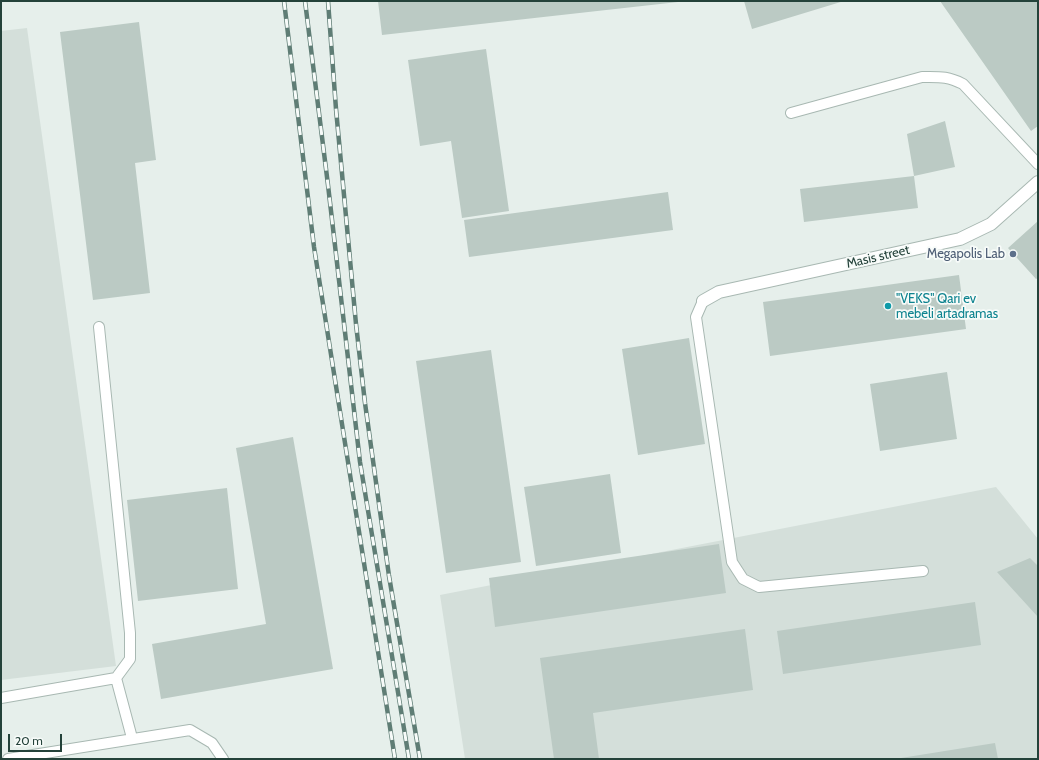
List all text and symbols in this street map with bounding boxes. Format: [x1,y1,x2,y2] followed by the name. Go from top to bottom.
[845,242,911,272] street label: Masis street
[927,246,1005,262] place label: Megapolis Lab
[1008,249,1018,259] marker: Megapolis Lab
[896,291,998,322] place label: "VEKS" Qari ev mebeli artadramas
[883,301,893,311] marker: "VEKS" Qari ev mebeli artadramas
[10,726,64,752] scale bar
[15,733,43,748] text: 20 m

